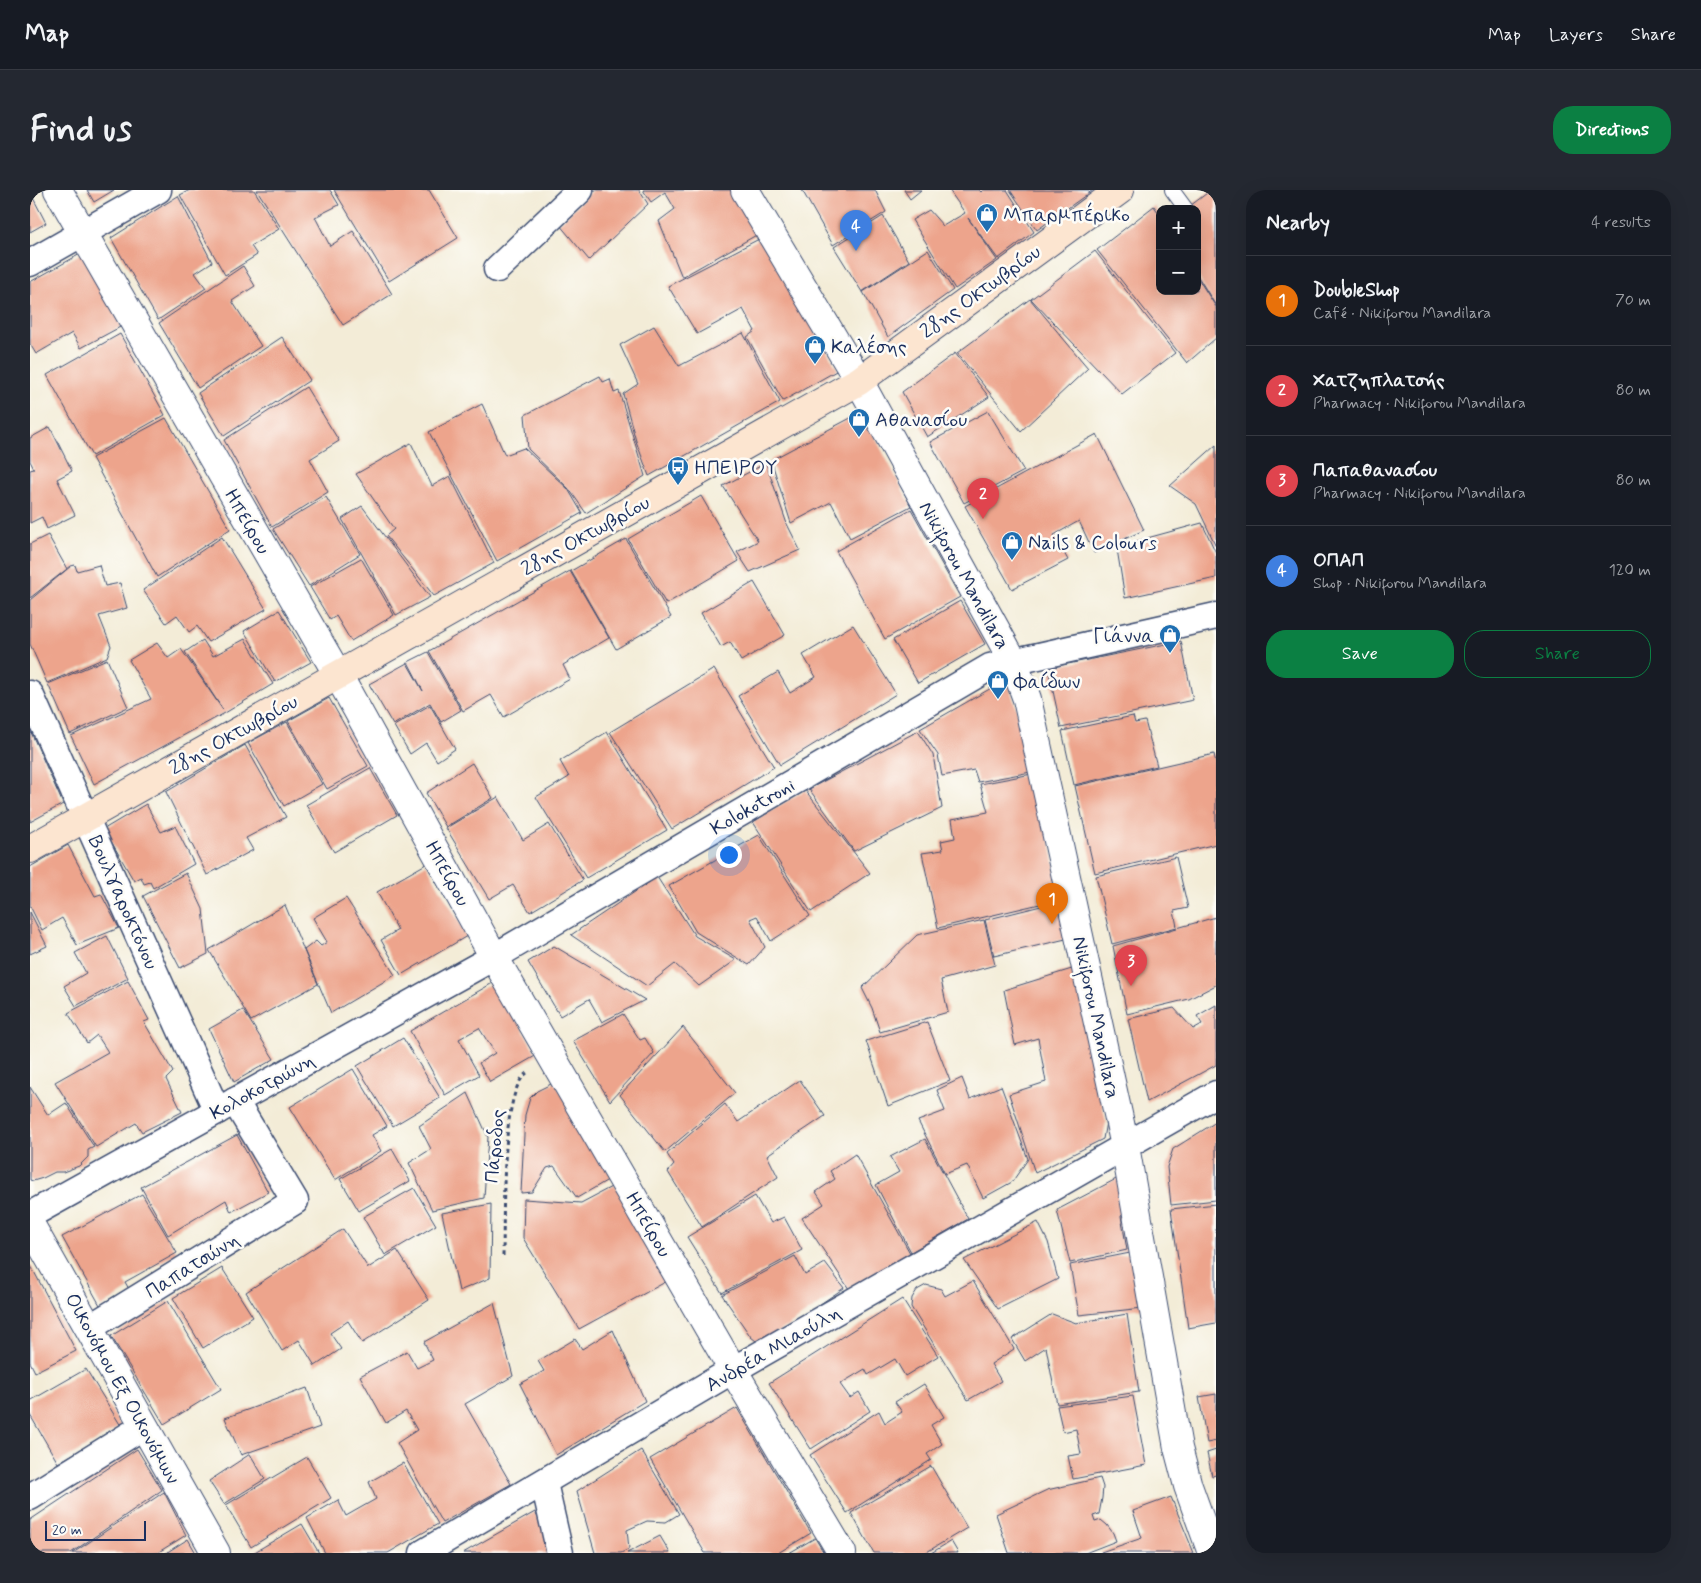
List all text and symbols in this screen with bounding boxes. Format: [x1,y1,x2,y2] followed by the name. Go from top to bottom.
[25,19,69,50] text: Map
[1488,23,1521,47] text: Map
[1549,23,1603,47] text: Layers
[1631,23,1676,47] text: Share
[1553,106,1671,154] button: Directions
[30,107,132,153] text: Find us
[975,202,999,233] shop icon: Μπαρμπέρικο
[1003,202,1130,229] place label: Μπαρμπέρικο
[1156,205,1201,295] map controls
[1156,205,1201,250] button: +
[1266,209,1330,237] text: Nearby
[840,210,872,251] pin: 4
[1591,212,1651,233] text: 4 results
[915,239,1047,345] street label: 28ης Οκτωβρίου
[1156,250,1201,295] button: −
[1313,278,1400,303] text: DoubleShop
[1278,290,1286,311] text: 1
[1615,290,1651,311] text: 70 m
[1313,303,1491,324] text: Café · Nikiforou Mandilara
[803,334,827,365] shop icon: Καλέσης
[831,334,907,361] place label: Καλέσης
[1313,368,1444,393] text: Χατζηπλατσής
[1278,380,1286,401] text: 2
[1616,380,1651,401] text: 80 m
[1313,393,1526,414] text: Pharmacy · Nikiforou Mandilara
[847,407,871,438] shop icon: Αθανασίου
[875,407,967,434] place label: Αθανασίου
[666,455,690,486] bus stop icon: ΗΠΕΙΡΟΥ
[694,455,778,482] place label: ΗΠΕΙΡΟΥ
[1313,458,1437,483] text: Παπαθανασίου
[1278,470,1286,491] text: 3
[1616,470,1651,491] text: 80 m
[967,478,999,519] pin: 2
[1313,483,1526,504] text: Pharmacy · Nikiforou Mandilara
[217,484,276,559] street label: Ηπείρου
[516,490,655,583] street label: 28ης Οκτωβρίου
[910,497,1016,655] street label: Nikiforou Mandilara
[1000,530,1024,561] shop icon: Nails & Colours
[1028,530,1157,557] place label: Nails & Colours
[1313,548,1364,573] text: ΟΠΑΠ
[1277,560,1287,581] text: 4
[1609,560,1651,581] text: 120 m
[1313,573,1487,594] text: Shop · Nikiforou Mandilara
[1093,623,1154,650] place label: Γιάννα
[1158,623,1182,654] shop icon: Γιάννα
[1266,630,1454,678] button: Save
[1464,630,1651,678] button: Share
[986,669,1010,700] shop icon: Φαίδων
[1013,669,1081,696] place label: Φαίδων
[164,689,303,782] street label: 28ης Οκτωβρίου
[705,772,800,842] street label: Kolokotroni
[81,831,164,974] street label: Βουλγαροκτόνου
[418,836,476,912] street label: Ηπείρου
[716,842,742,868] your location
[1036,883,1068,924] pin: 1
[1063,934,1126,1101] street label: Nikiforou Mandilara
[1115,945,1147,986] pin: 3
[205,1047,320,1127] street label: Κολοκοτρώνη
[479,1108,512,1184] street label: Πάροδος
[618,1187,677,1262] street label: Ηπείρου
[141,1227,245,1306] street label: Παπατσώνη
[58,1288,186,1489] street label: Οικονόμου Εξ Οικονόμων
[701,1300,846,1399] street label: Ανδρέα Μιαούλη
[45,1518,146,1541] scale bar
[52,1521,82,1539] text: 20 m

